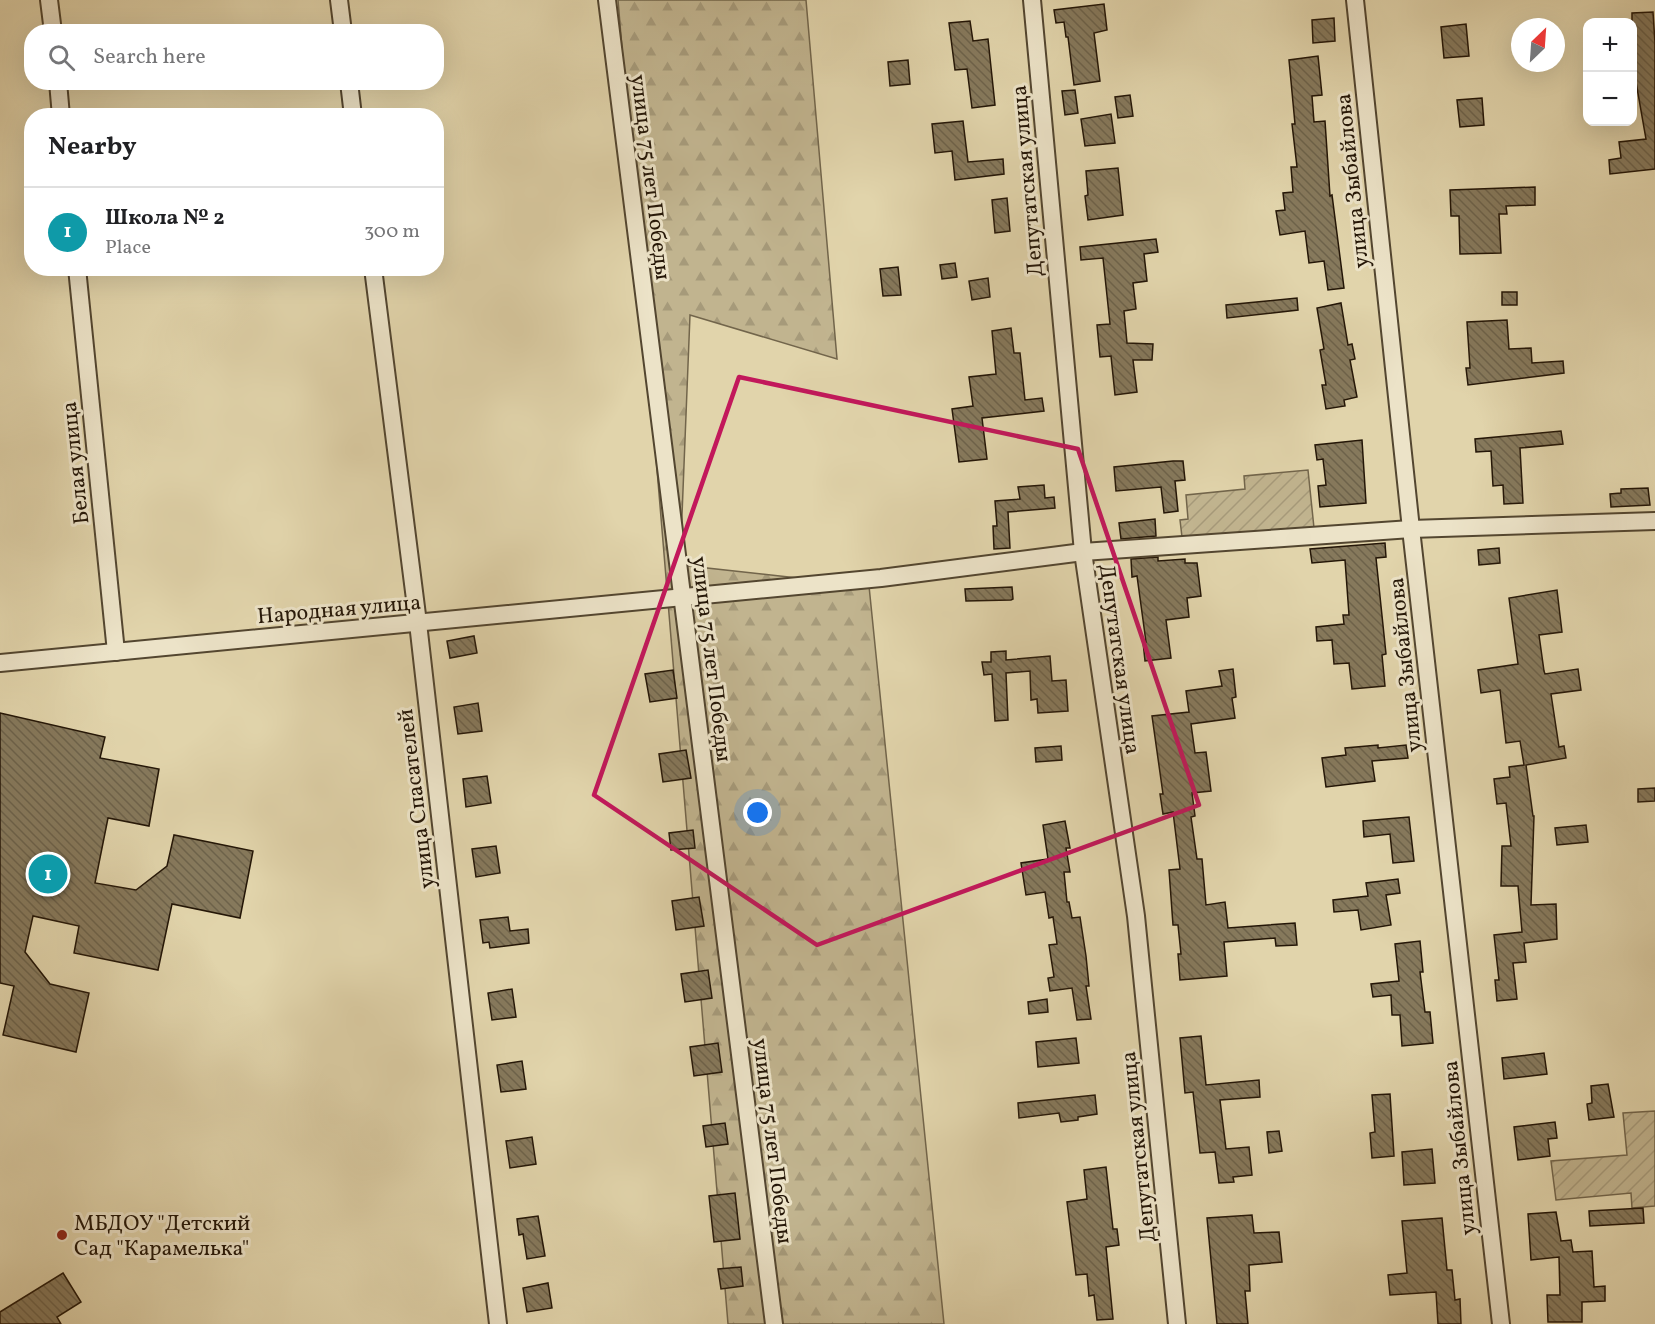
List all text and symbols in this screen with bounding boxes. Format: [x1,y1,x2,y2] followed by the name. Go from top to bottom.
[1511,18,1565,72] north arrow
[1583,18,1637,126] map controls
[1583,18,1637,72] button: +
[24,24,444,90] search box
[45,41,78,74] icon: search
[93,42,206,73] text: Search here
[1583,72,1637,126] button: −
[622,73,678,282] street label: улица 75 лет Победы
[1005,84,1052,278] street label: Депутатская улица
[1329,92,1378,270] street label: улица Зыбайлова
[48,129,137,165] text: Nearby
[105,203,225,234] text: Школа № 2
[63,218,72,246] text: 1
[364,218,420,246] text: 300 m
[105,234,151,262] text: Place
[55,400,98,526] street label: Белая улица
[683,555,739,764] street label: улица 75 лет Победы
[1090,562,1147,757] street label: Депутатская улица
[1382,576,1431,754] street label: улица Зыбайлова
[256,588,423,633] street label: Народная улица
[391,707,444,890] street label: улица Спасателей
[743,798,772,827] your location
[28,852,68,896] pin: 1
[744,1037,800,1246] street label: улица 75 лет Победы
[1114,1050,1165,1244] street label: Депутатская улица
[1436,1059,1485,1237] street label: улица Зыбайлова
[74,1209,251,1265] place label: МБДОУ "Детский Сад "Карамелька"
[55,1228,69,1242] marker: МБДОУ "Детский Сад "Карамелька"

